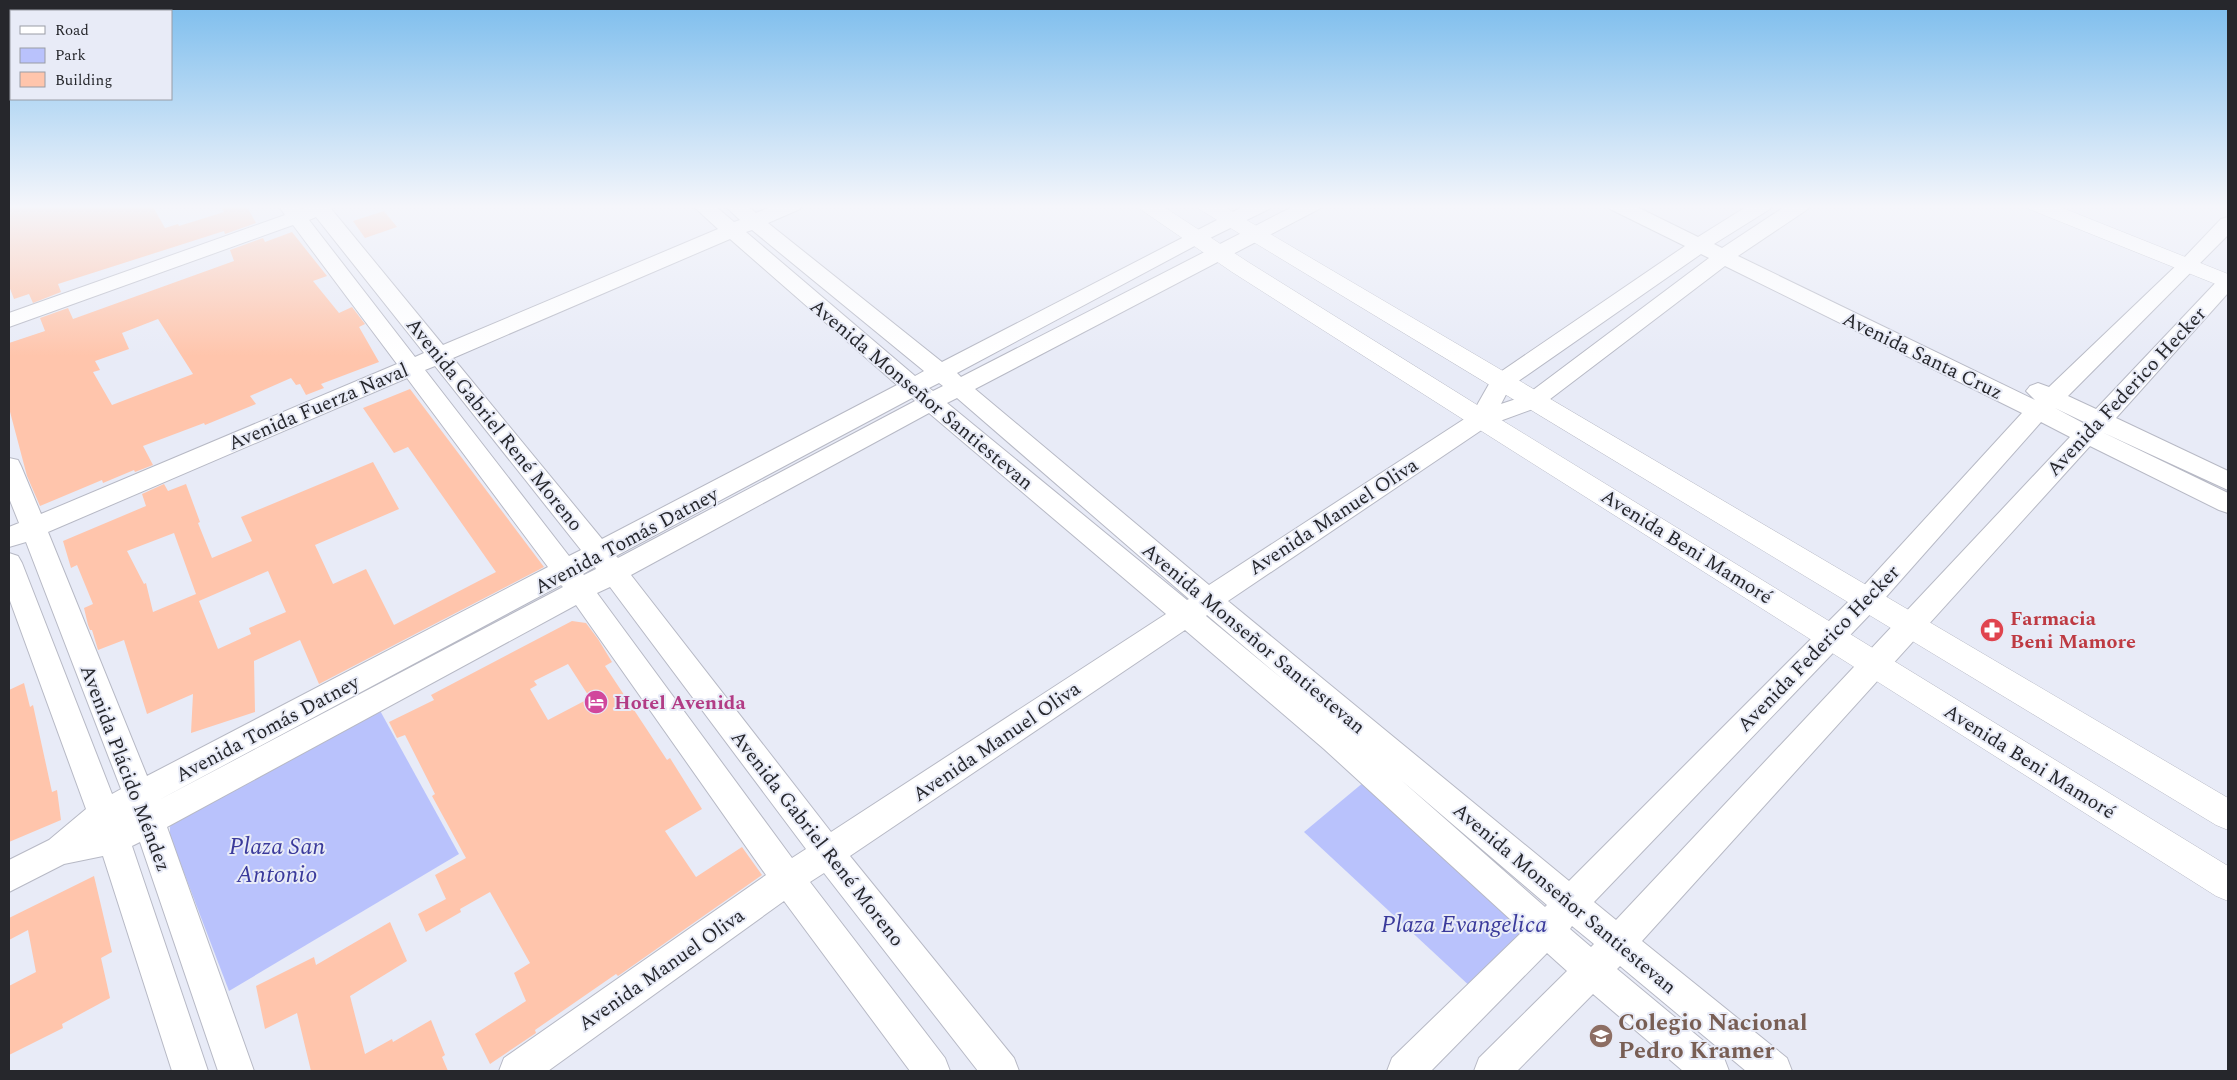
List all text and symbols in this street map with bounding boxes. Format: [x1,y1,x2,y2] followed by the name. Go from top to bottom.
[10,10,172,100] legend
[55,19,89,42] text: Road
[55,44,86,67] text: Park
[55,69,112,92] text: Building
[803,292,1040,498] street label: Avenida Monseñor Santiestevan
[2040,300,2214,483] street label: Avenida Federico Hecker
[1837,304,2008,408] street label: Avenida Santa Cruz
[398,311,590,538] street label: Avenida Gabriel René Moreno
[224,355,413,458] street label: Avenida Fuerza Naval
[1243,450,1425,583] street label: Avenida Manuel Oliva
[529,479,725,602] street label: Avenida Tomás Datney
[1595,482,1778,612] street label: Avenida Beni Mamoré
[1135,536,1372,742] street label: Avenida Monseñor Santiestevan
[1731,558,1907,739] street label: Avenida Federico Hecker
[2010,604,2136,657] place label: Farmacia Beni Mamore
[1979,617,2005,643] pharmacy icon: Farmacia Beni Mamore
[72,661,178,876] street label: Avenida Plácido Méndez
[170,667,366,790] street label: Avenida Tomás Datney
[906,674,1087,809] street label: Avenida Manuel Oliva
[614,688,746,718] place label: Hotel Avenida
[583,689,609,715] hotel icon: Hotel Avenida
[1938,697,2121,827] street label: Avenida Beni Mamoré
[723,724,911,953] street label: Avenida Gabriel René Moreno
[1446,796,1683,1002] street label: Avenida Monseñor Santiestevan
[229,829,325,893] park label: Plaza San Antonio
[572,901,751,1039] street label: Avenida Manuel Oliva
[1381,907,1547,943] park label: Plaza Evangelica
[1618,1005,1808,1069] place label: Colegio Nacional Pedro Kramer
[1588,1023,1614,1049] school or university icon: Colegio Nacional Pedro Kramer

